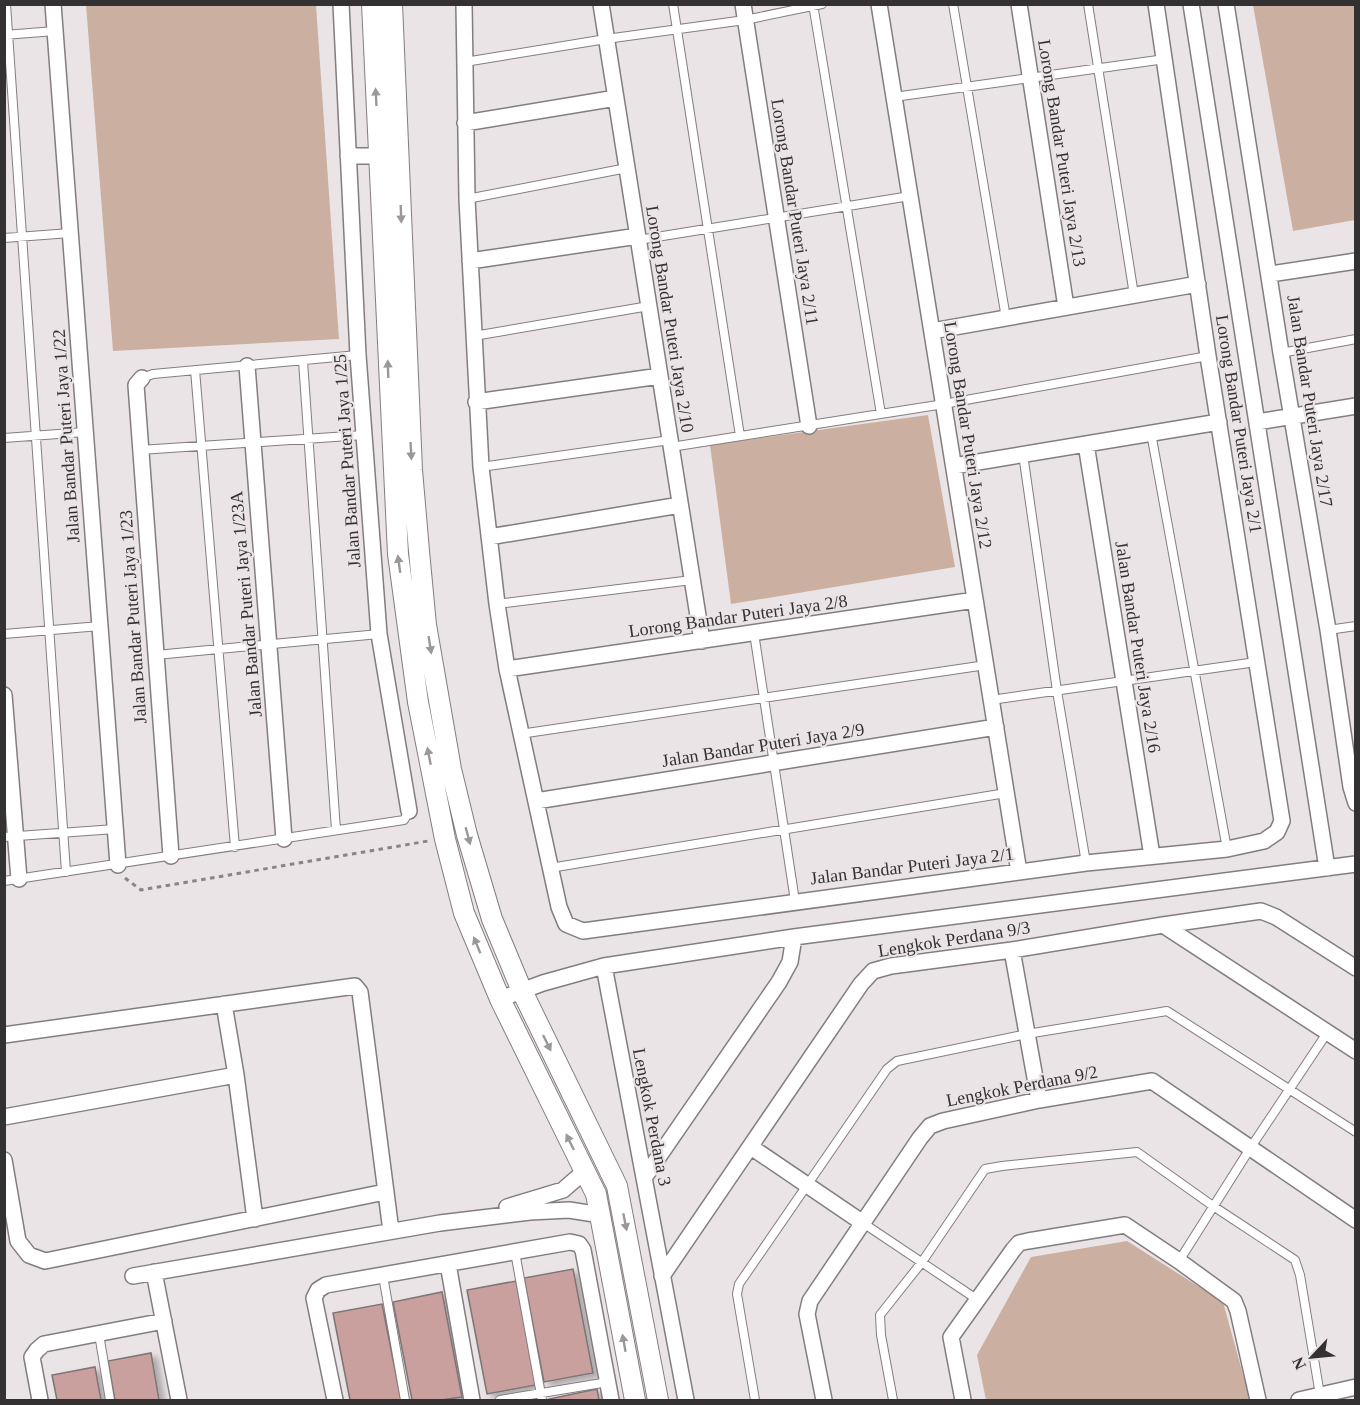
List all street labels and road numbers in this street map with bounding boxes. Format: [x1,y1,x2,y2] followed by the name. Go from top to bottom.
[1034,38,1090,268] street label: Lorong Bandar Puteri Jaya 2/13
[767,97,823,327] street label: Lorong Bandar Puteri Jaya 2/11
[642,204,698,434] street label: Lorong Bandar Puteri Jaya 2/10
[1283,294,1337,508] street label: Jalan Bandar Puteri Jaya 2/17
[1212,313,1266,535] street label: Lorong Bandar Puteri Jaya 2/1
[940,320,996,550] street label: Lorong Bandar Puteri Jaya 2/12
[49,329,83,543] street label: Jalan Bandar Puteri Jaya 1/22
[330,354,364,568] street label: Jalan Bandar Puteri Jaya 1/25
[226,490,266,718] street label: Jalan Bandar Puteri Jaya 1/23A
[116,510,150,724] street label: Jalan Bandar Puteri Jaya 1/23
[1111,540,1165,754] street label: Jalan Bandar Puteri Jaya 2/16
[627,591,849,641] street label: Lorong Bandar Puteri Jaya 2/8
[660,719,866,771] street label: Jalan Bandar Puteri Jaya 2/9
[809,844,1015,888] street label: Jalan Bandar Puteri Jaya 2/1
[876,917,1032,961] street label: Lengkok Perdana 9/3
[629,1046,675,1188] street label: Lengkok Perdana 3
[945,1061,1099,1111] street label: Lengkok Perdana 9/2

